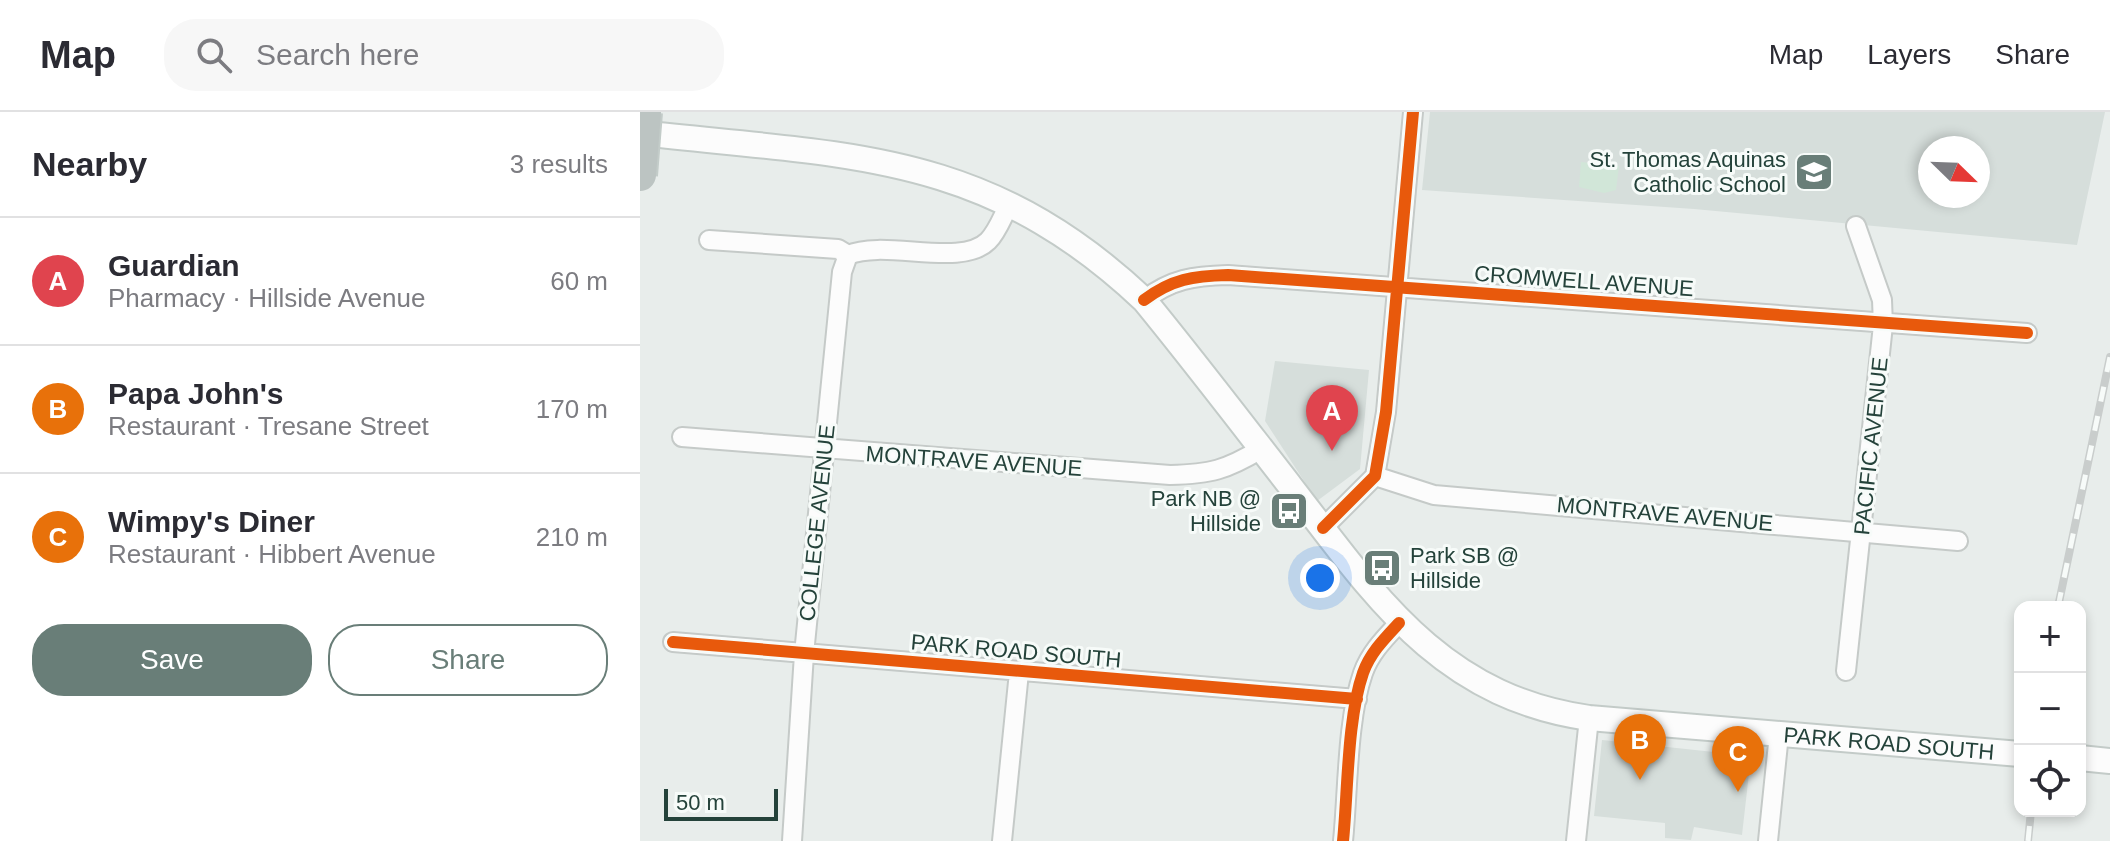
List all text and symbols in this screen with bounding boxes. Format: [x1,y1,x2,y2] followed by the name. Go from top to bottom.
[164,19,724,91] search box
[192,33,236,77] icon: search
[40,34,116,76] text: Map
[256,38,419,71] text: Search here
[1769,39,1823,70] text: Map
[1867,39,1951,70] text: Layers
[1995,39,2070,70] text: Share
[1918,136,1990,208] north arrow
[32,145,147,183] text: Nearby
[1590,147,1786,197] place label: St. Thomas Aquinas Catholic School
[510,149,608,179] text: 3 results
[1793,151,1835,193] school or university icon: St. Thomas Aquinas Catholic School
[108,249,240,282] text: Guardian
[1473,261,1695,301] street label: CROMWELL AVENUE
[49,266,67,296] text: A
[550,266,608,296] text: 60 m
[108,283,425,313] text: Pharmacy · Hillside Avenue
[1849,356,1893,536] street label: PACIFIC AVENUE
[108,377,284,410] text: Papa John's
[1306,385,1358,451] pin: A
[49,394,67,424] text: B
[536,394,608,424] text: 170 m
[108,411,429,441] text: Restaurant · Tresane Street
[794,423,840,623] street label: COLLEGE AVENUE
[865,441,1083,481] street label: MONTRAVE AVENUE
[1151,486,1261,536] place label: Park NB @ Hillside
[1268,490,1310,532] bus stop icon: Park NB @ Hillside
[1556,492,1774,536] street label: MONTRAVE AVENUE
[108,505,315,538] text: Wimpy's Diner
[49,522,67,552] text: C
[536,522,608,552] text: 210 m
[108,539,436,569] text: Restaurant · Hibbert Avenue
[1410,543,1519,593] place label: Park SB @ Hillside
[1361,547,1403,589] bus stop icon: Park SB @ Hillside
[1300,558,1340,598] your location
[2014,601,2086,817] map controls
[2014,601,2086,673] button: +
[32,624,312,696] button: Save
[328,624,608,696] button: Share
[910,629,1122,673] street label: PARK ROAD SOUTH
[2014,673,2086,745] button: −
[1614,714,1666,780] pin: B
[1783,722,1995,764] street label: PARK ROAD SOUTH
[1712,726,1764,792] pin: C
[2014,745,2086,817] button: locate
[664,785,778,821] scale bar
[676,790,725,815] text: 50 m

